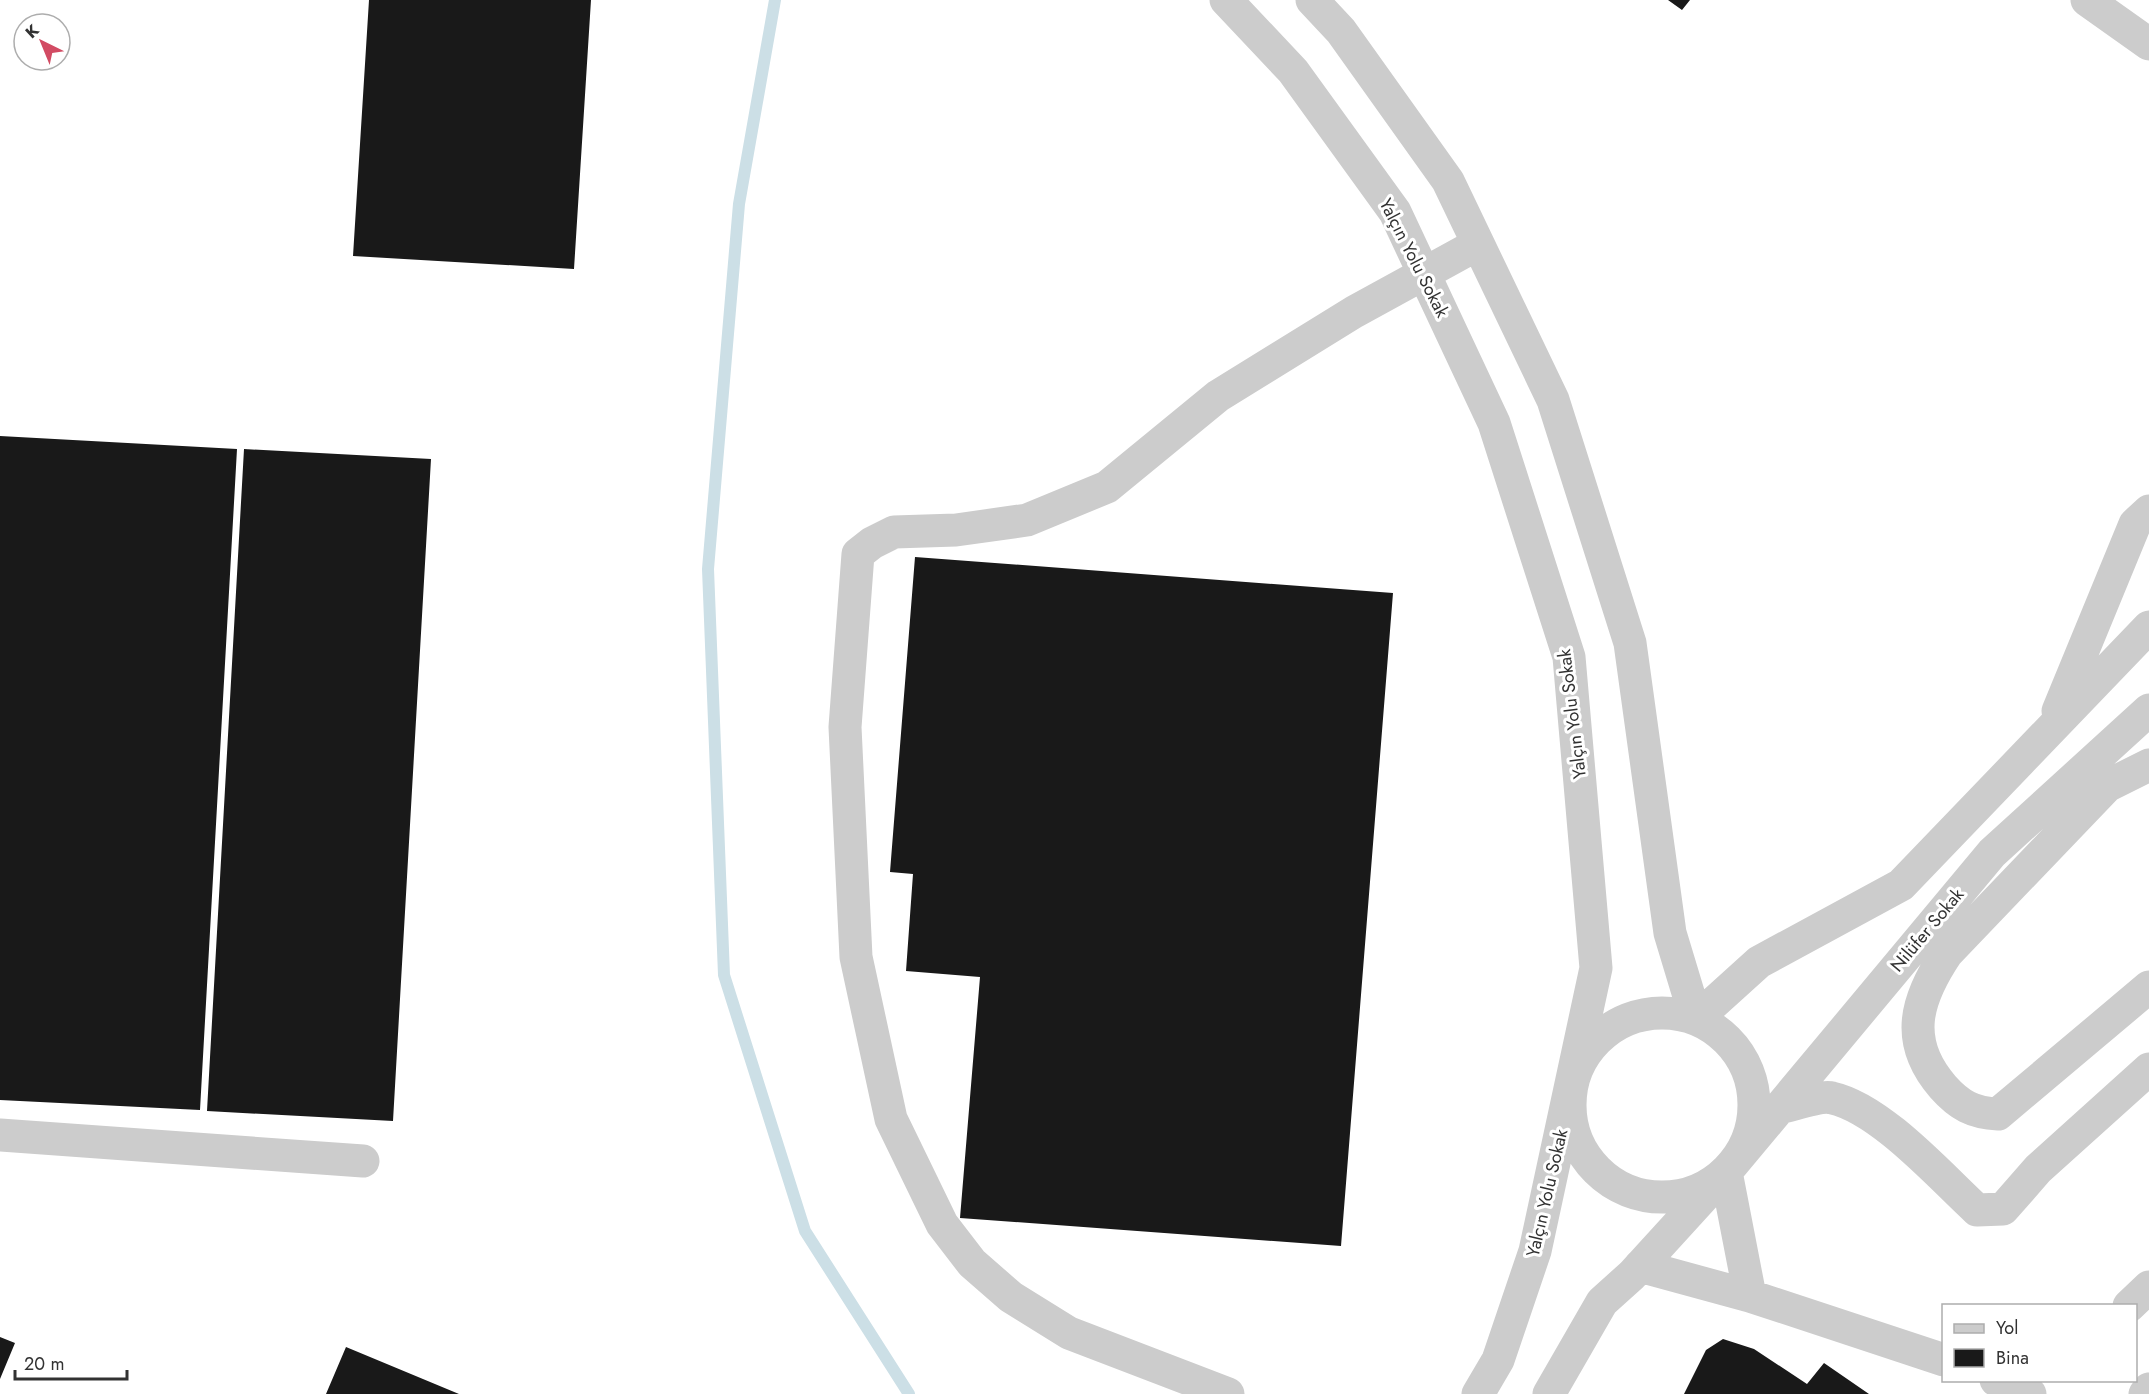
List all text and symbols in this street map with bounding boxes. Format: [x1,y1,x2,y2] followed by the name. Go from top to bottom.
[12,12,72,72] north arrow
[20,19,45,44] text: K
[1373,194,1455,322] street label: Yalçın Yolu Sokak
[1551,648,1593,780] street label: Yalçın Yolu Sokak
[1884,882,1970,978] street label: Nilüfer Sokak
[1520,1126,1574,1260] street label: Yalçın Yolu Sokak
[1942,1304,2137,1382] legend
[1996,1315,2018,1341] text: Yol
[15,1343,128,1381] scale bar
[1996,1345,2029,1371] text: Bina
[24,1351,64,1377] text: 20 m

